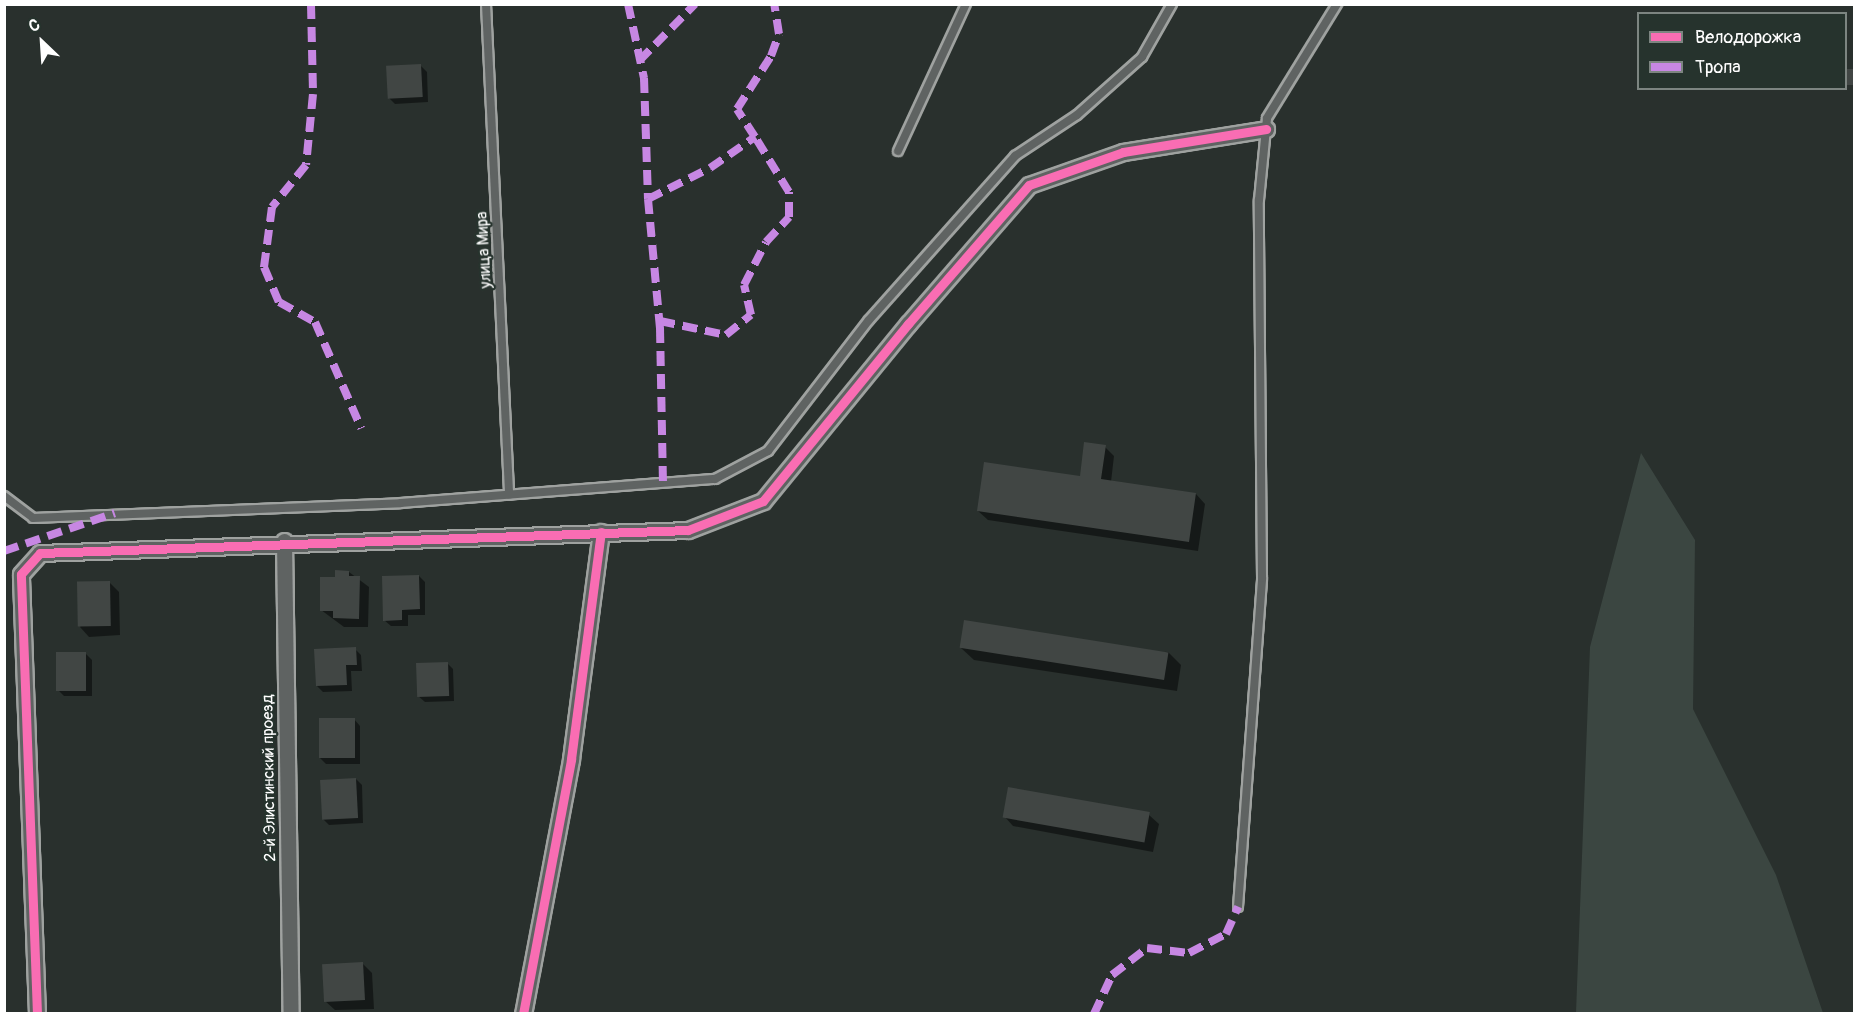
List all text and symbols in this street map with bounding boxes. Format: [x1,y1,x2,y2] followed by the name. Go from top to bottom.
[12,12,72,72] north arrow
[1637,12,1847,90] legend
[26,15,43,37] text: С
[1695,26,1801,49] text: Велодорожка
[1695,56,1741,79] text: Тропа
[472,211,496,289] street label: улица Мира
[258,694,280,862] street label: 2-й Элистинский проезд

